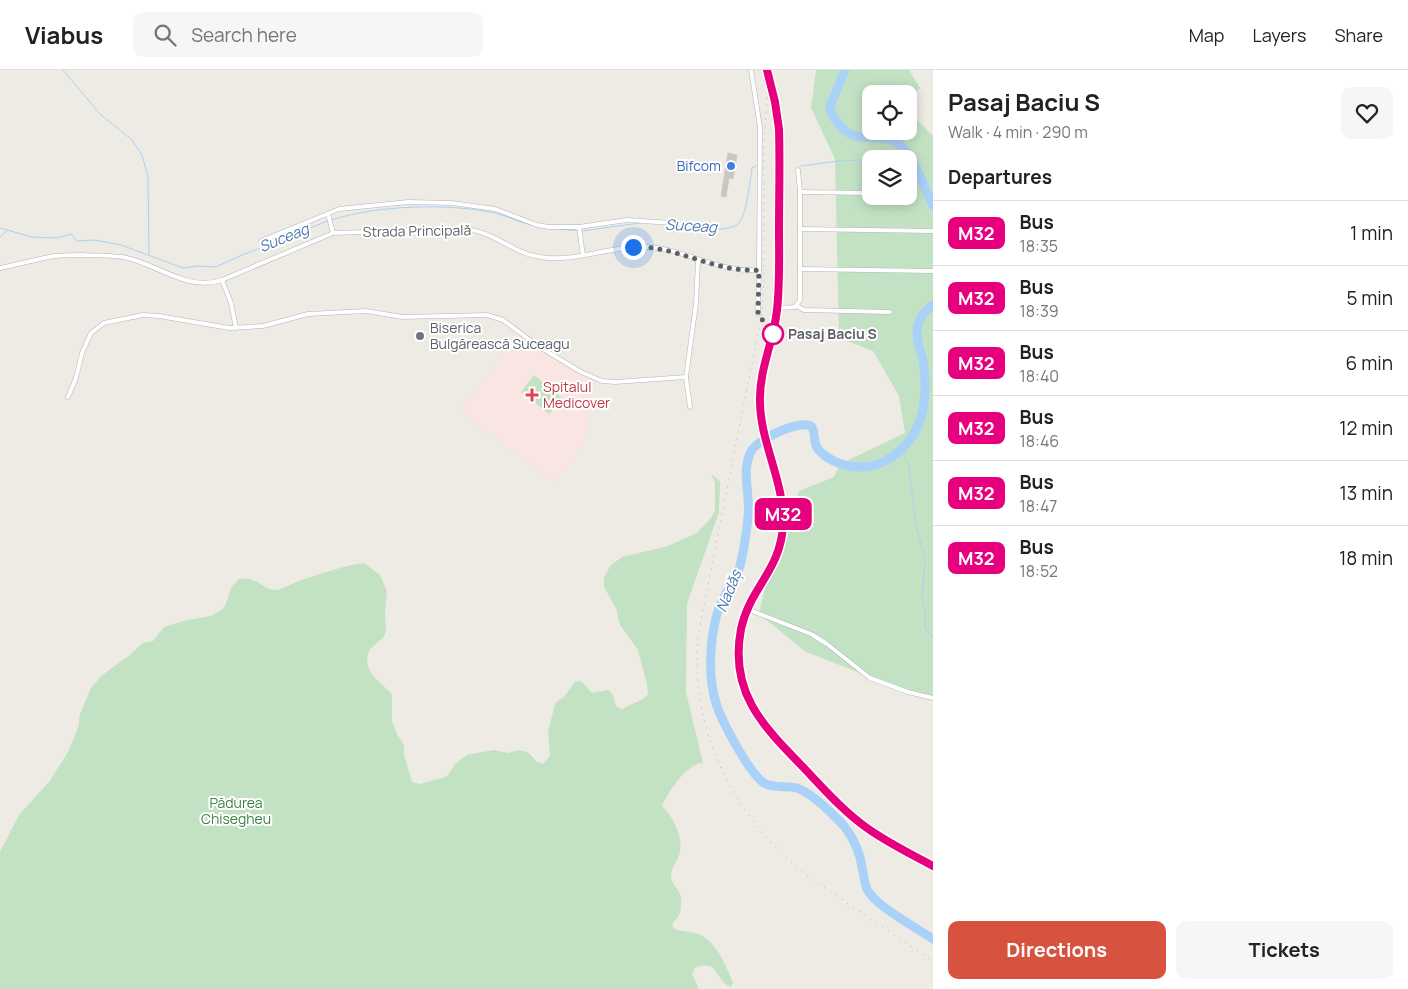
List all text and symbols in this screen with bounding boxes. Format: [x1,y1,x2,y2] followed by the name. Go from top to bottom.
[133,12,483,57] search box
[25,18,103,51] text: Viabus
[151,21,179,49] icon: search
[191,22,297,48] text: Search here
[1189,23,1224,47] text: Map
[1252,23,1306,47] text: Layers
[1334,23,1383,47] text: Share
[862,85,917,205] map controls
[862,85,917,140] button: locate
[948,85,1100,118] text: Pasaj Baciu S
[1341,87,1393,139] button: heart
[948,121,1088,143] text: Walk · 4 min · 290 m
[862,150,917,205] button: layers
[677,156,721,175] place label: Bifcom
[725,160,737,172] marker: Bifcom
[948,164,1052,190] text: Departures
[1020,209,1054,235] text: Bus
[664,214,719,237] water label: Suceag
[256,218,313,257] water label: Suceag
[363,220,471,241] street label: Strada Principală
[1350,220,1393,246] text: 1 min
[958,221,995,245] text: M32
[621,235,646,260] your location
[1020,235,1058,257] text: 18:35
[1020,274,1054,300] text: Bus
[1346,285,1393,311] text: 5 min
[958,286,995,310] text: M32
[1020,300,1059,322] text: 18:39
[430,318,570,353] place label: Biserica Bulgărească Suceagu
[762,323,784,345] marker: Pasaj Baciu S
[788,324,877,343] place label: Pasaj Baciu S
[414,330,426,342] marker: Biserica Bulgărească Suceagu
[1020,339,1054,365] text: Bus
[1346,350,1393,376] text: 6 min
[958,351,995,375] text: M32
[1020,365,1059,387] text: 18:40
[543,377,610,412] place label: Spitalul Medicover
[525,388,539,402] marker: Spitalul Medicover
[1020,404,1054,430] text: Bus
[1339,415,1393,441] text: 12 min
[958,416,995,440] text: M32
[1020,430,1059,452] text: 18:46
[1020,469,1054,495] text: Bus
[1339,480,1393,506] text: 13 min
[958,481,995,505] text: M32
[1020,495,1057,517] text: 18:47
[754,498,812,530] line badge: M32
[765,502,801,526] text: M32
[1020,534,1054,560] text: Bus
[1339,545,1393,571] text: 18 min
[958,546,995,570] text: M32
[1020,560,1058,582] text: 18:52
[711,566,747,615] water label: Nadăș
[201,793,271,828] park label: Pădurea Chisegheu
[948,921,1166,979] button: Directions
[1176,921,1393,979] button: Tickets

